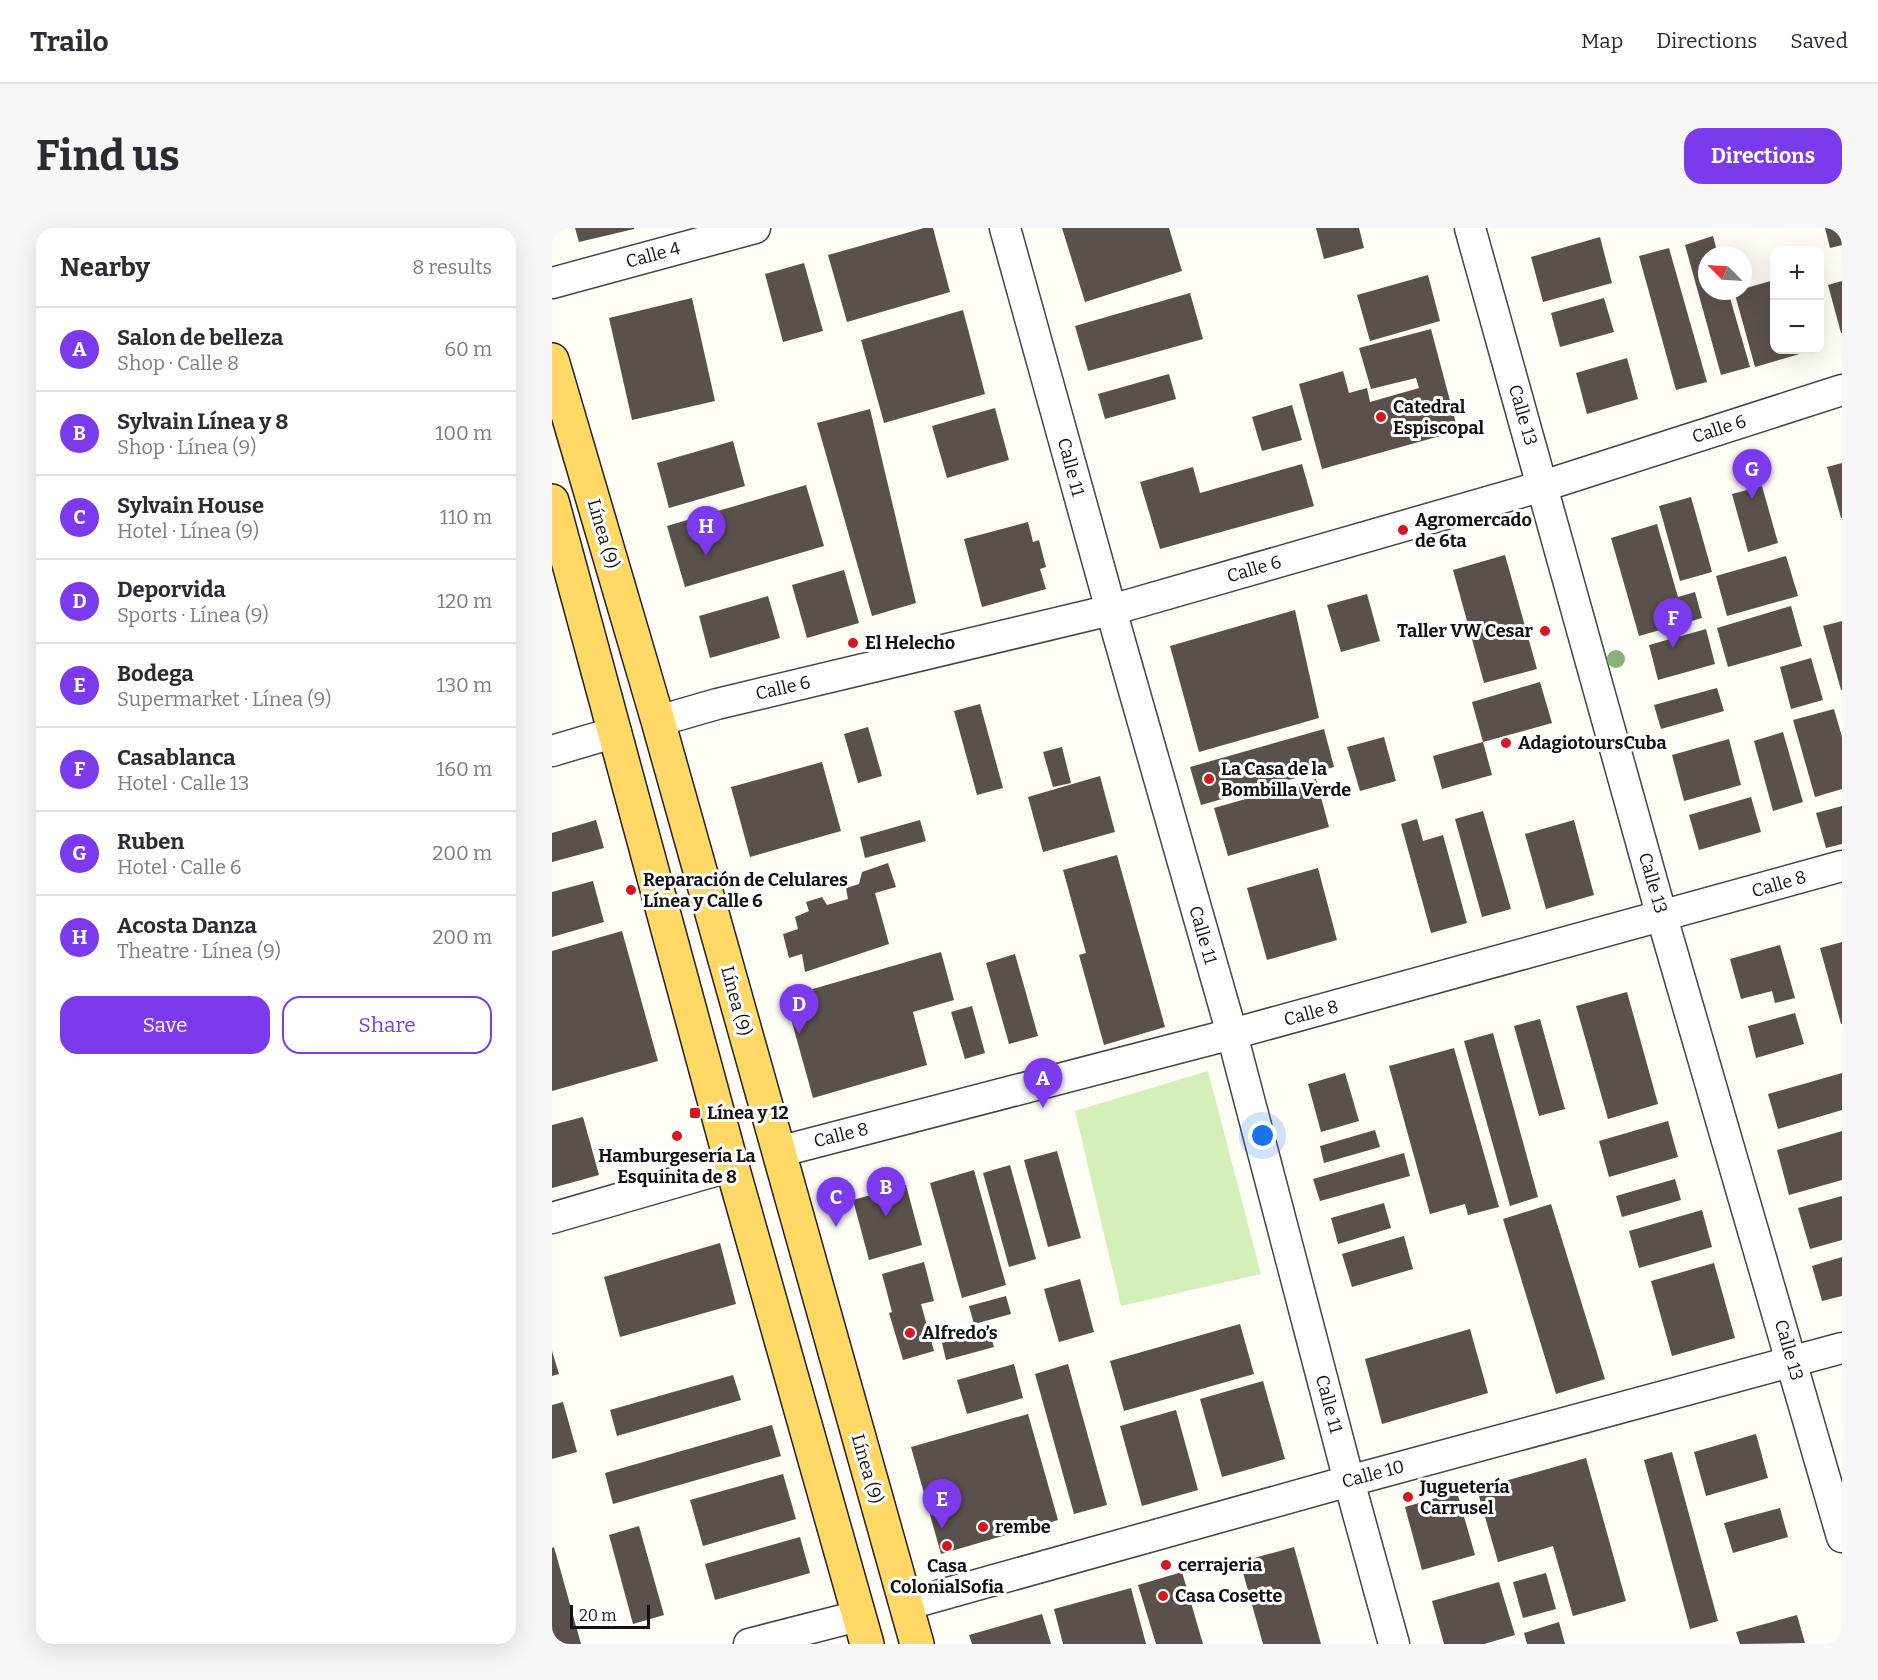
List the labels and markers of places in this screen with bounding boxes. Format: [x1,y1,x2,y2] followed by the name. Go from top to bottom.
[1393,396,1484,439] place label: Catedral Espiscopal
[1374,410,1388,424] marker: Catedral Espiscopal
[1732,450,1772,499] pin: G
[686,506,726,556] pin: H
[1415,509,1532,552] place label: Agromercado de 6ta
[1396,523,1410,537] marker: Agromercado de 6ta
[1654,598,1692,648] pin: F
[1397,620,1534,642] place label: Taller VW Cesar
[1538,624,1552,638] marker: Taller VW Cesar
[865,632,955,654] place label: El Helecho
[846,636,860,650] marker: El Helecho
[1518,732,1667,754] place label: AdagiotoursCuba
[1499,736,1513,750] marker: AdagiotoursCuba
[1221,758,1351,801] place label: La Casa de la Bombilla Verde
[1202,772,1216,786] marker: La Casa de la Bombilla Verde
[643,869,848,912] place label: Reparación de Celulares Línea y Calle 6
[624,883,638,897] marker: Reparación de Celulares Línea y Calle 6
[780,984,818,1034] pin: D
[1024,1058,1062,1108] pin: A
[707,1102,789,1124] place label: Línea y 12
[688,1106,702,1120] marker: Línea y 12
[670,1129,684,1143] marker: Hamburgesería La Esquinita de 8
[598,1145,756,1188] place label: Hamburgesería La Esquinita de 8
[866,1168,906,1217] pin: B
[816,1178,856,1227] pin: C
[922,1322,998,1344] place label: Alfredo’s
[903,1326,917,1340] marker: Alfredo’s
[1419,1476,1510,1519] place label: Juguetería Carrusel
[922,1480,962,1529] pin: E
[1401,1490,1415,1504] marker: Juguetería Carrusel
[995,1516,1051,1538] place label: rembe
[976,1520,990,1534] marker: rembe
[940,1539,954,1553] marker: Casa ColonialSofia
[1178,1554,1262,1576] place label: cerrajeria
[890,1555,1004,1598] place label: Casa ColonialSofia
[1159,1558,1173,1572] marker: cerrajeria
[1175,1585,1282,1607] place label: Casa Cosette
[1156,1589,1170,1603] marker: Casa Cosette

